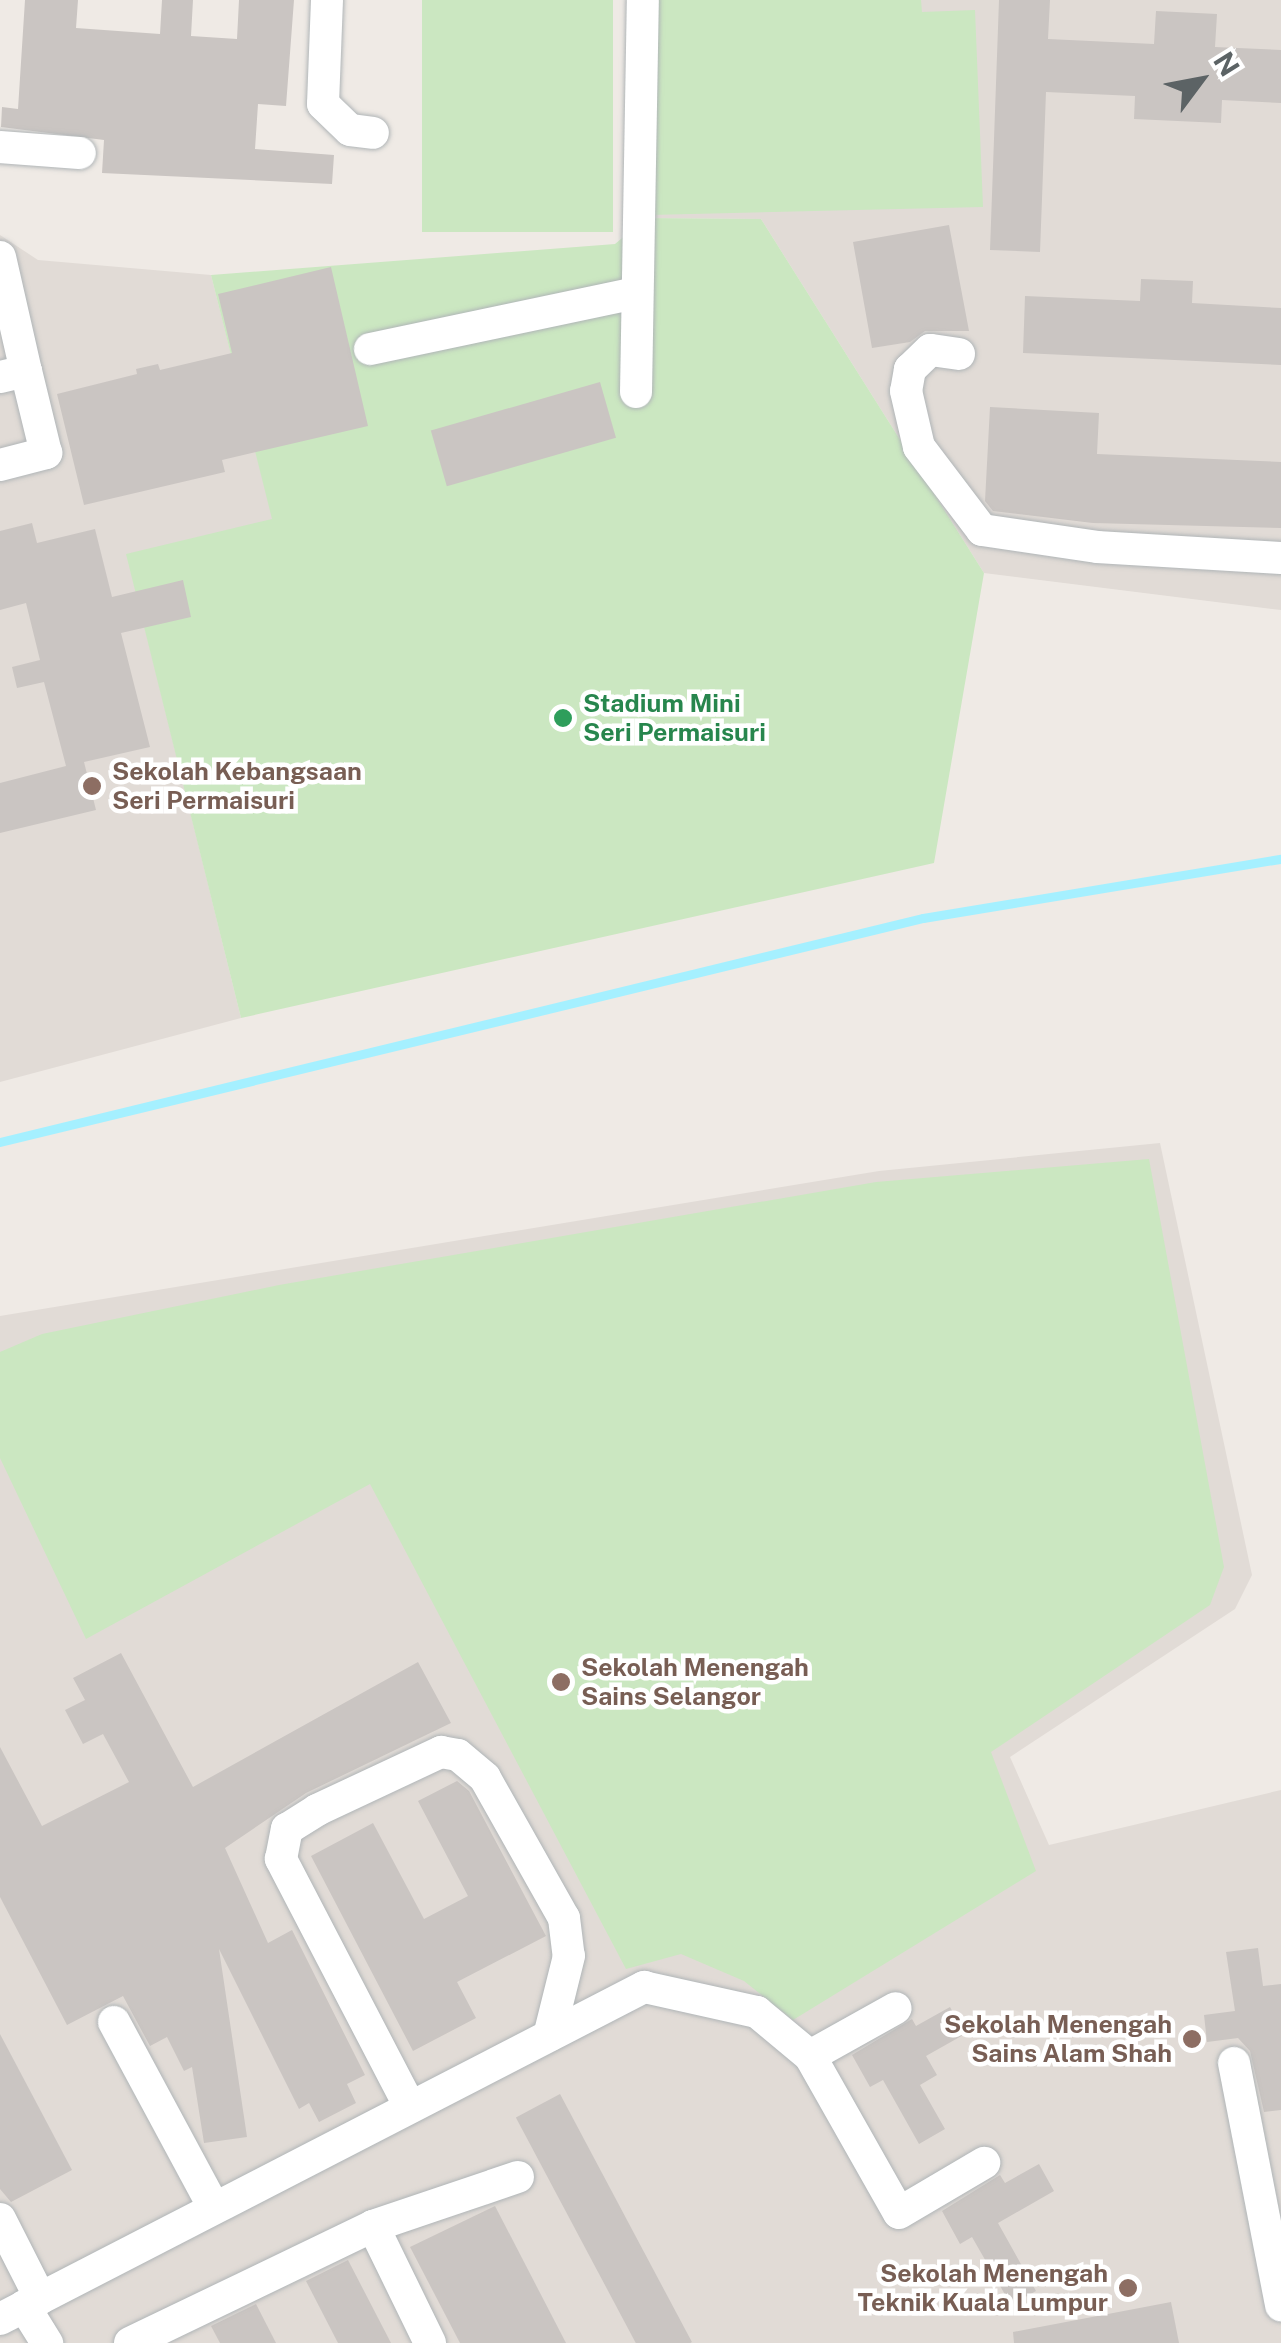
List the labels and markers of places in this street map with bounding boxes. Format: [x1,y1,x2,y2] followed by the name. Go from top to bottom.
[583,689,766,748] place label: Stadium Mini Seri Permaisuri
[552,707,574,729] marker: Stadium Mini Seri Permaisuri
[112,757,362,816] place label: Sekolah Kebangsaan Seri Permaisuri
[81,775,103,797] marker: Sekolah Kebangsaan Seri Permaisuri
[581,1653,809,1712] place label: Sekolah Menengah Sains Selangor
[550,1671,572,1693] marker: Sekolah Menengah Sains Selangor
[944,2010,1172,2069] place label: Sekolah Menengah Sains Alam Shah
[1181,2028,1203,2050] marker: Sekolah Menengah Sains Alam Shah
[858,2259,1108,2318] place label: Sekolah Menengah Teknik Kuala Lumpur
[1117,2277,1139,2299] marker: Sekolah Menengah Teknik Kuala Lumpur

